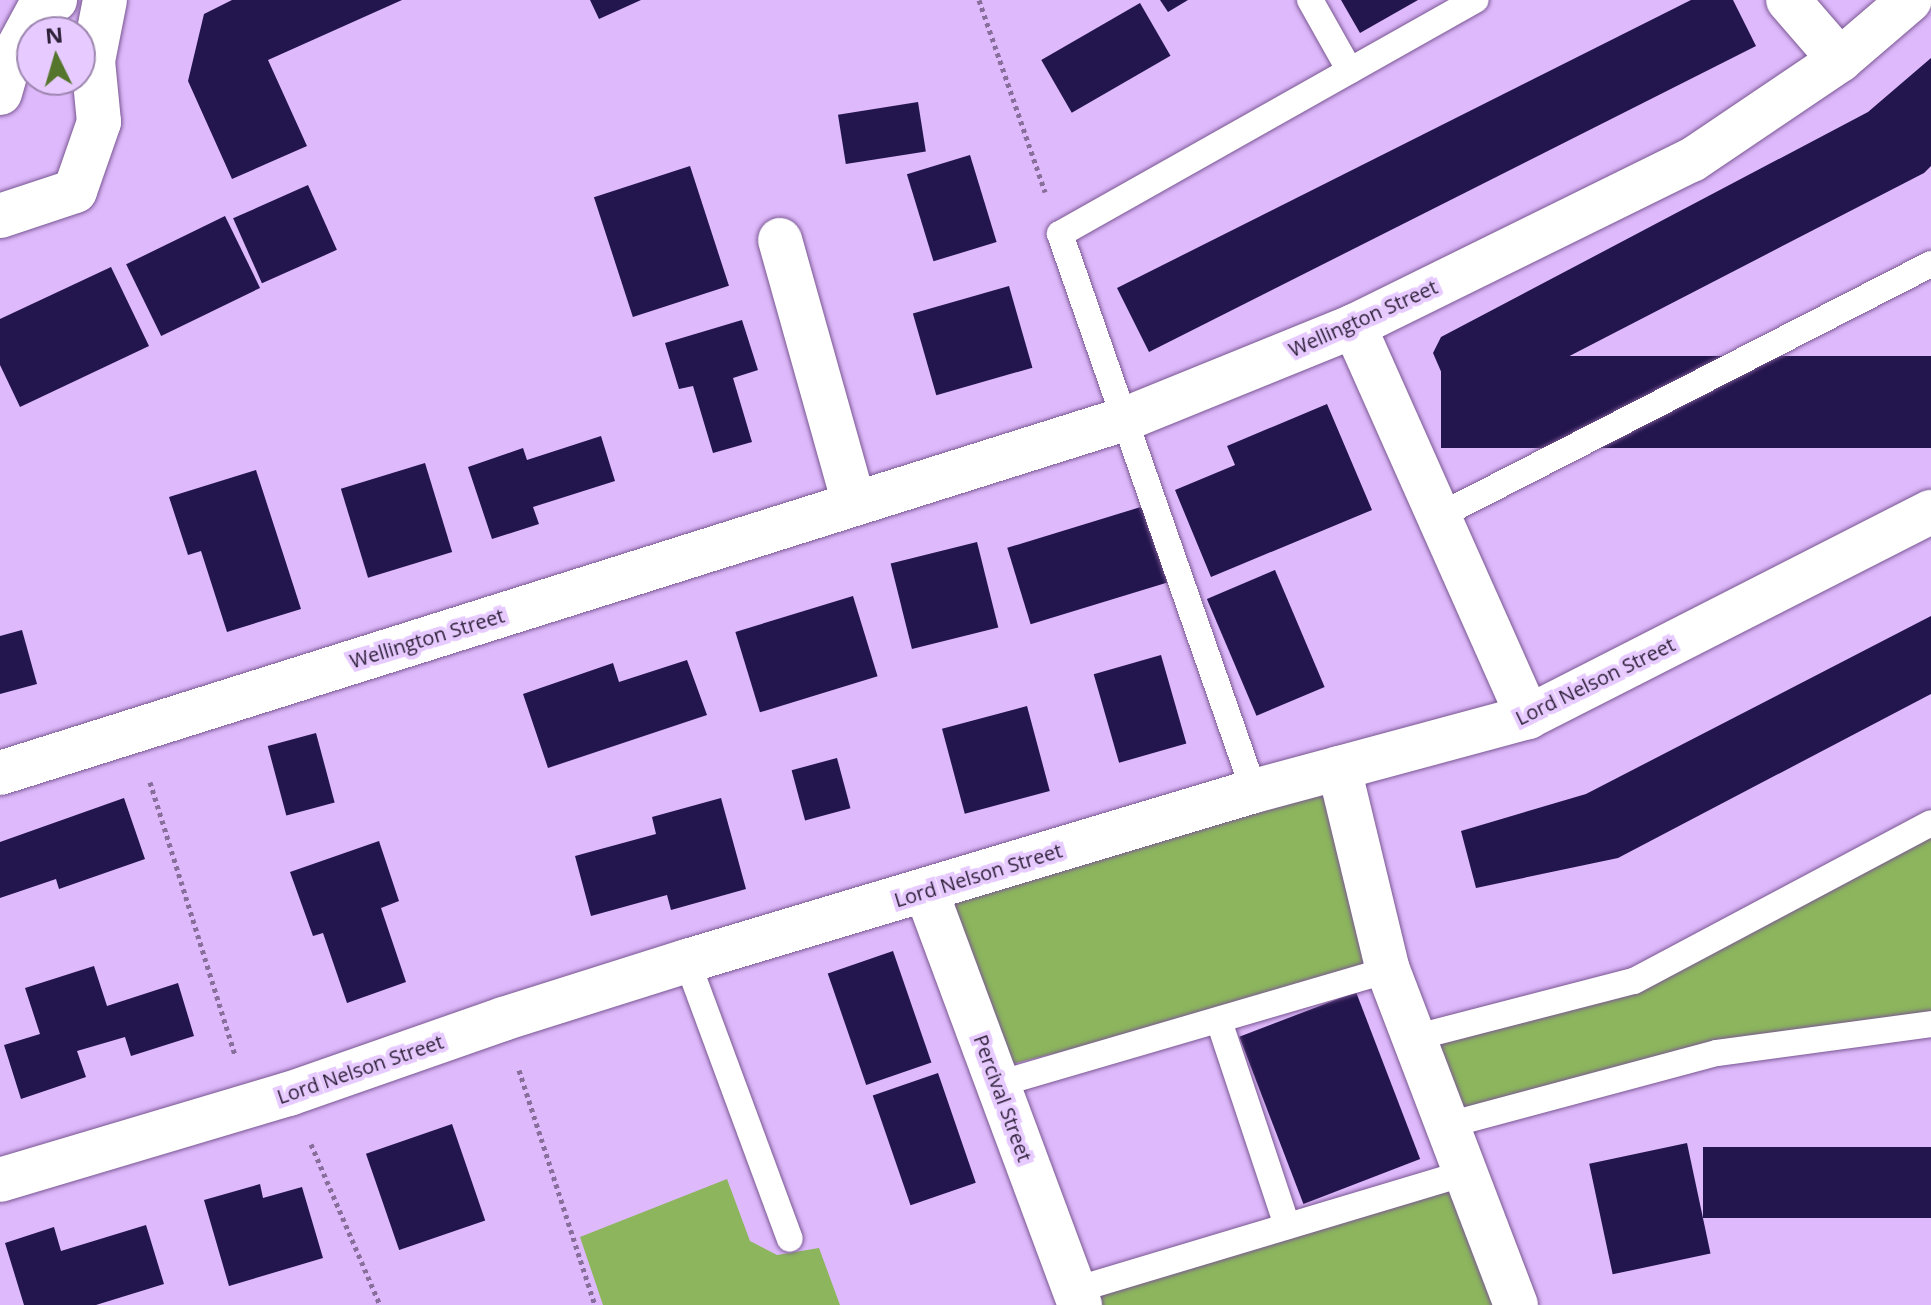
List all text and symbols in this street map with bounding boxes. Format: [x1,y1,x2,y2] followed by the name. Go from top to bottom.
[16,16,96,96] north arrow
[44,18,64,50] text: N
[1285,274,1441,362] street label: Wellington Street
[347,603,507,673] street label: Wellington Street
[1511,632,1679,730] street label: Lord Nelson Street
[891,838,1065,912] street label: Lord Nelson Street
[274,1029,446,1109] street label: Lord Nelson Street
[969,1031,1037,1165] street label: Percival Street

